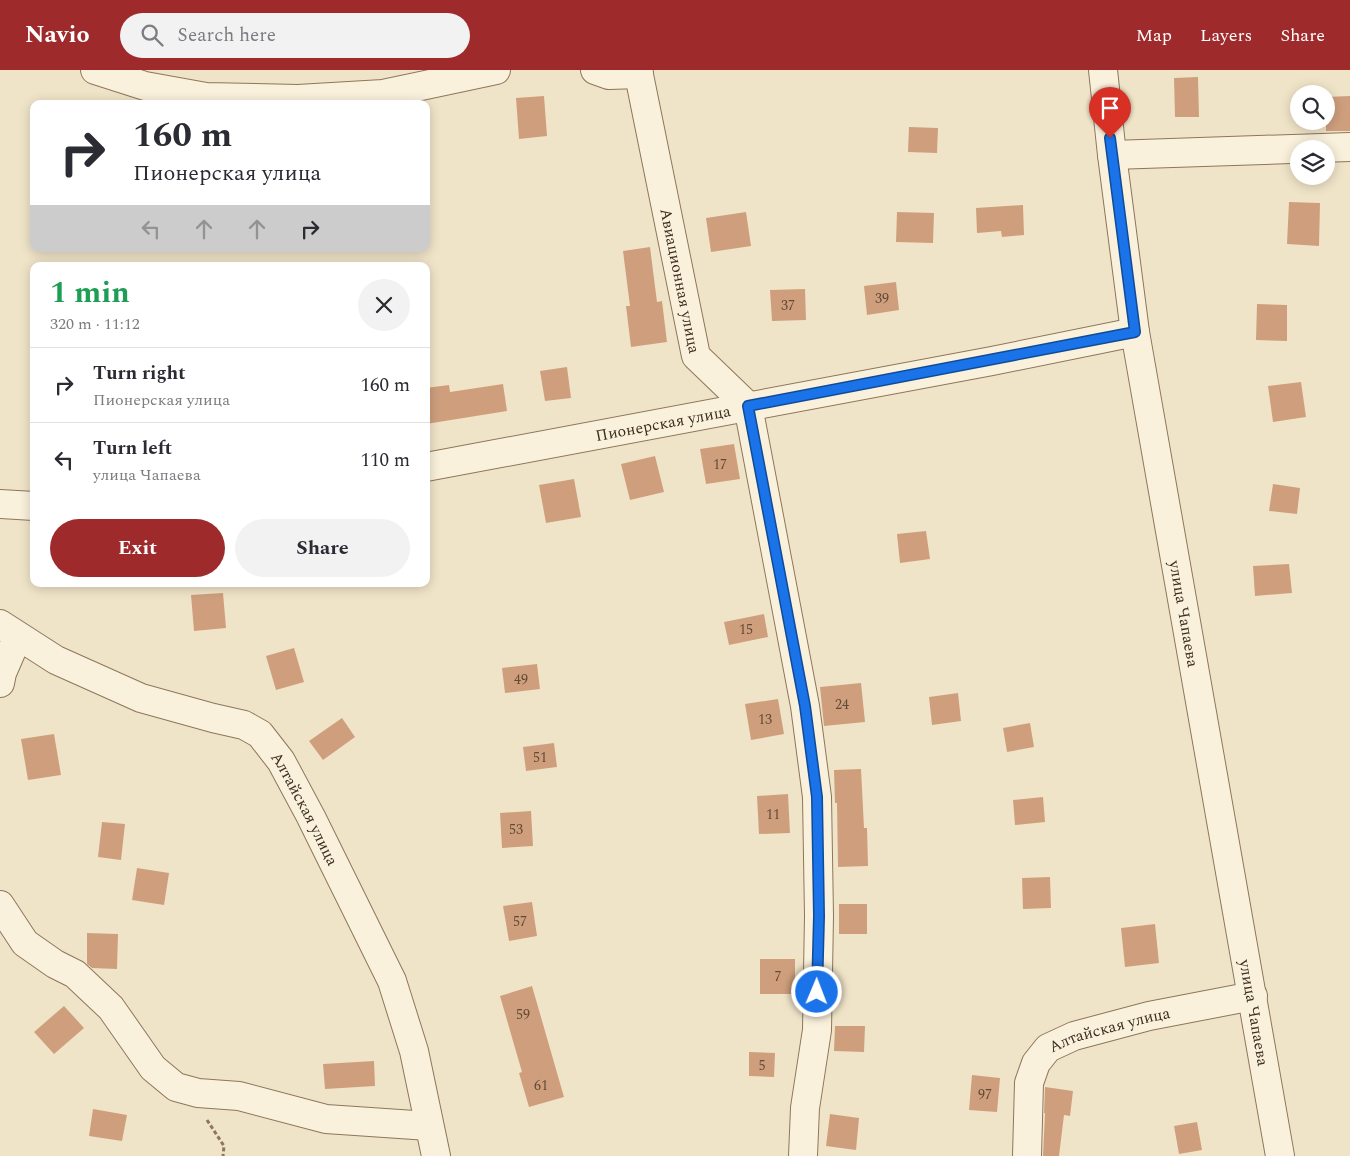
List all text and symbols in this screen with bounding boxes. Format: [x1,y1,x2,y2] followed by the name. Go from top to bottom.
[120,13,470,58] search box
[25,17,90,53] text: Navio
[138,21,166,49] icon: search
[178,21,276,50] text: Search here
[1136,22,1172,49] text: Map
[1200,22,1252,49] text: Layers
[1280,22,1325,49] text: Share
[1290,85,1335,185] map controls
[1290,85,1335,130] button: search
[1089,87,1131,138] pin
[1096,94,1124,122] icon: arrive
[133,109,232,162] text: 160 m
[50,120,115,185] icon: right
[1290,140,1335,185] button: layers
[133,157,321,190] text: Пионерская улица
[653,206,706,356] street label: Авиационная улица
[137,215,165,243] icon: left
[190,215,218,243] icon: ahead
[243,215,271,243] icon: ahead
[296,215,324,243] icon: right
[50,270,130,316] text: 1 min
[358,279,410,331] button: close
[875,288,889,309] house number: 39
[781,295,795,316] house number: 37
[50,312,140,336] text: 320 m · 11:12
[93,359,186,388] text: Turn right
[50,371,78,399] icon: right
[360,371,410,400] text: 160 m
[93,388,230,412] text: Пионерская улица
[593,399,733,448] street label: Пионерская улица
[93,434,172,463] text: Turn left
[50,446,78,474] icon: left
[360,446,410,475] text: 110 m
[713,454,727,475] house number: 17
[93,463,201,487] text: улица Чапаева
[50,519,225,577] button: Exit
[235,519,410,577] button: Share
[1162,558,1205,669] street label: улица Чапаева
[739,619,753,640] house number: 15
[514,669,528,690] house number: 49
[835,694,849,715] house number: 24
[758,709,772,730] house number: 13
[265,747,344,870] street label: Алтайская улица
[533,747,547,768] house number: 51
[766,804,780,825] house number: 11
[509,819,523,840] house number: 53
[513,911,527,932] house number: 57
[1232,957,1275,1068] street label: улица Чапаева
[790,965,842,1017] position arrow
[775,966,782,987] house number: 7
[1045,1001,1172,1059] street label: Алтайская улица
[516,1004,530,1025] house number: 59
[759,1055,766,1076] house number: 5
[534,1075,548,1096] house number: 61
[978,1084,992,1105] house number: 97

